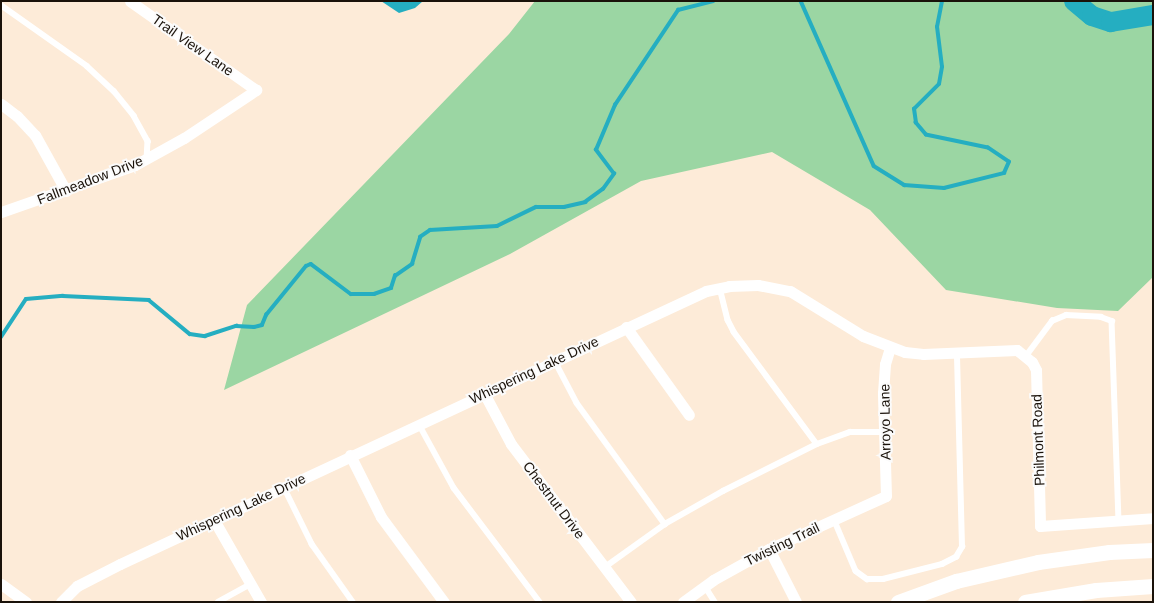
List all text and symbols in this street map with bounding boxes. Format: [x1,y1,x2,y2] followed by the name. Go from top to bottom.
[149,11,237,79] street label: Trail View Lane
[35,152,145,208] street label: Fallmeadow Drive
[467,333,601,407] street label: Whispering Lake Drive
[876,384,894,460] street label: Arroyo Lane
[1028,394,1048,486] street label: Philmont Road
[519,458,589,542] street label: Chestnut Drive
[174,470,308,544] street label: Whispering Lake Drive
[742,519,822,569] street label: Twisting Trail

